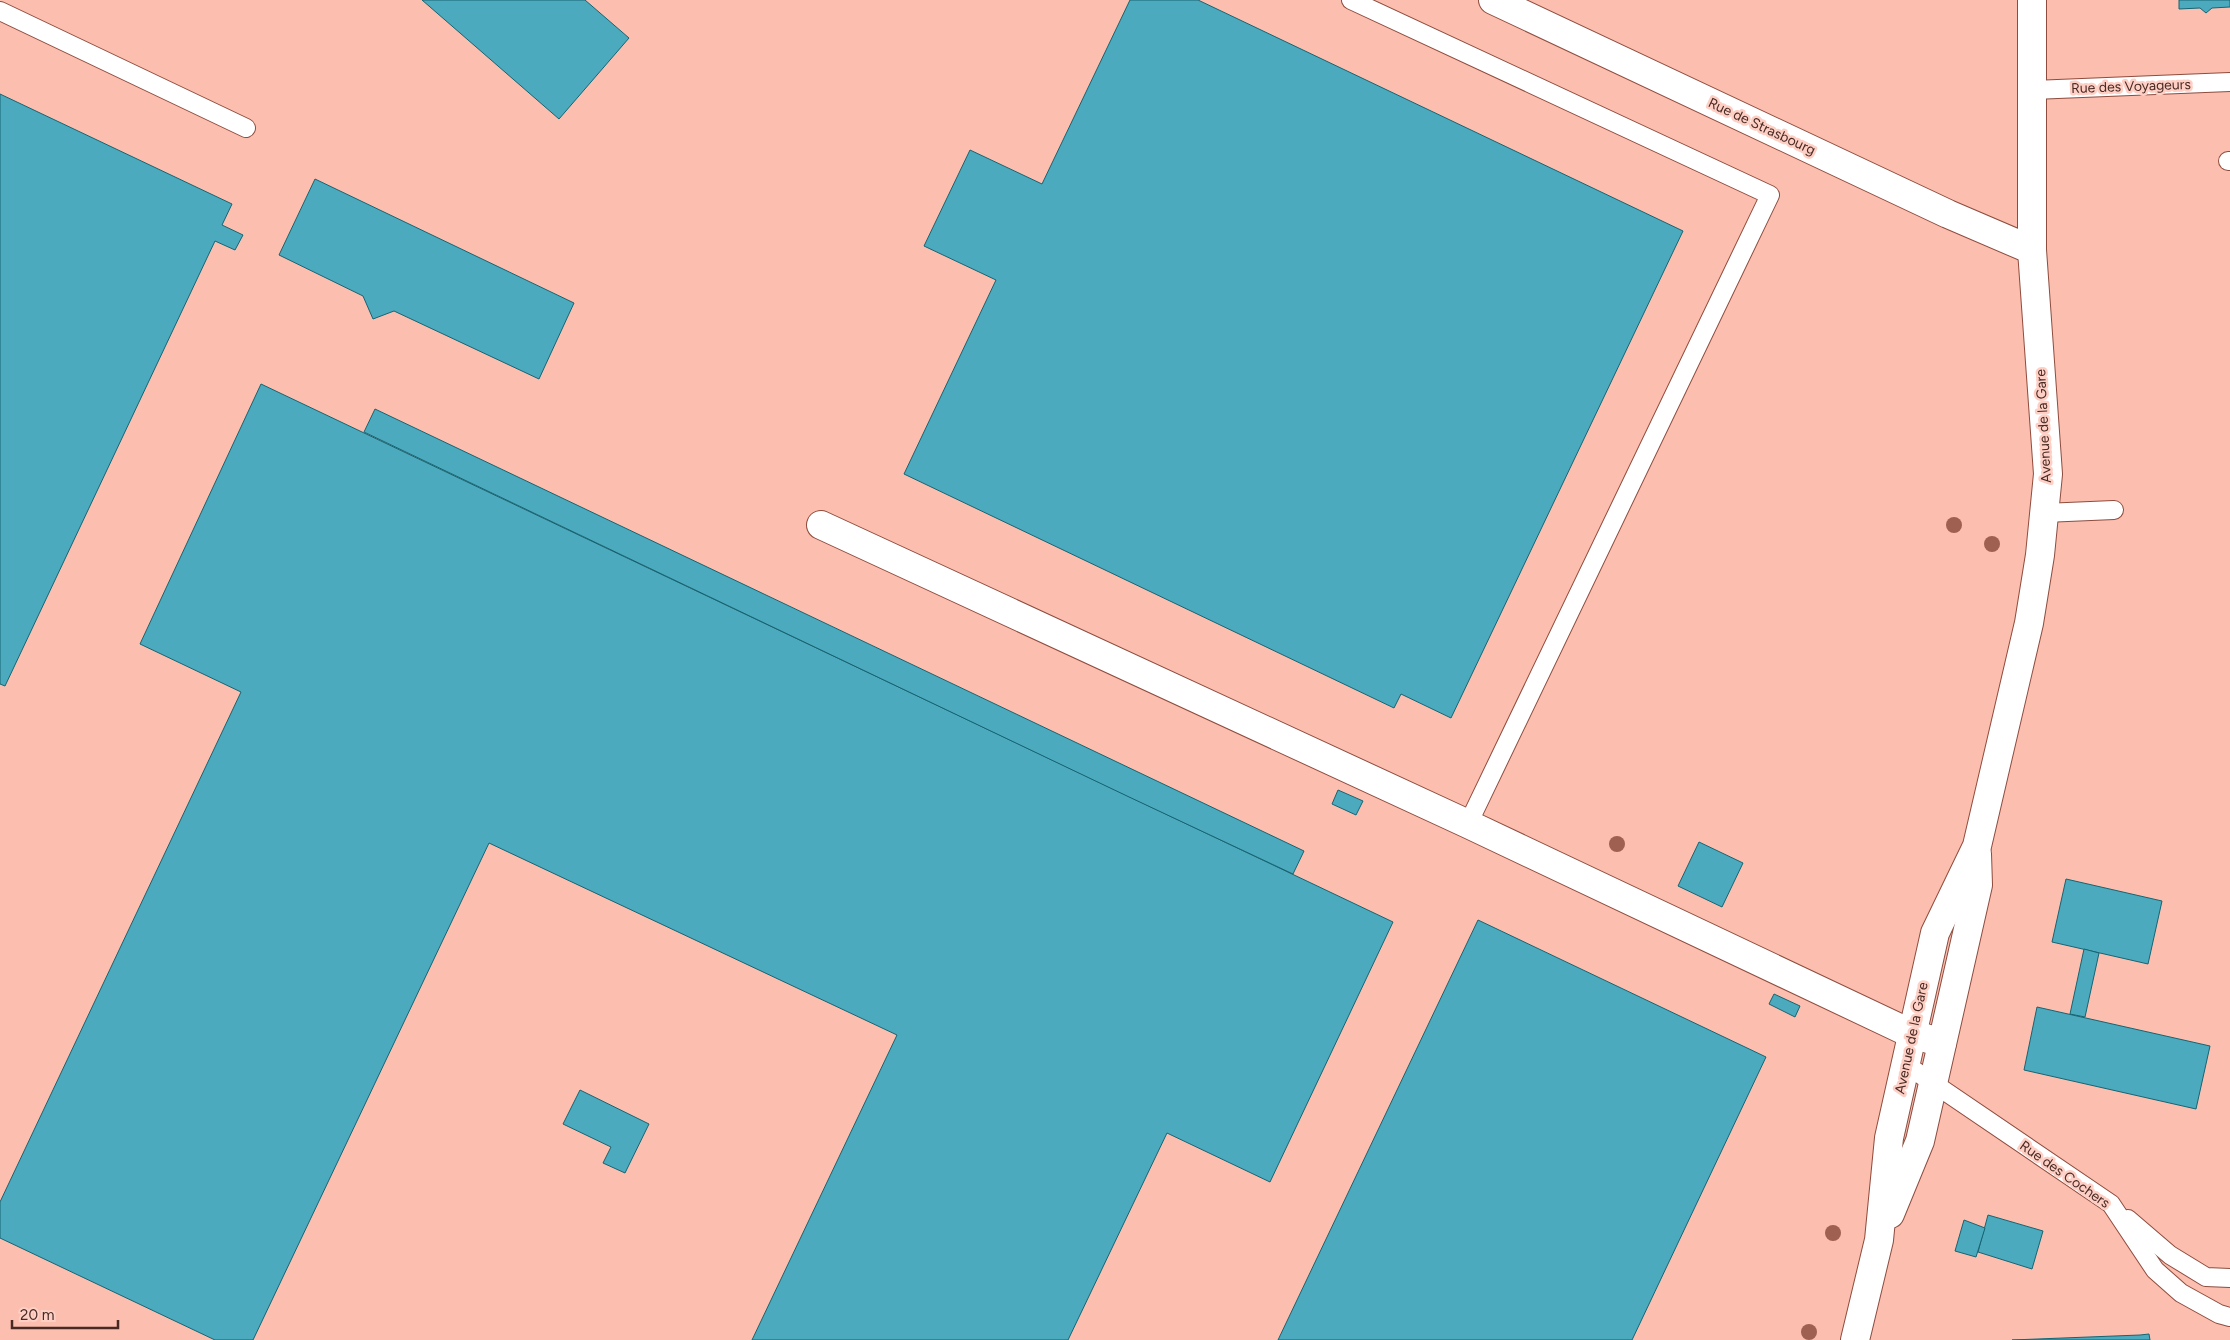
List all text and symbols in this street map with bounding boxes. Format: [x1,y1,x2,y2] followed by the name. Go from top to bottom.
[2071,76,2191,97] street label: Rue des Voyageurs
[1705,94,1818,159] street label: Rue de Strasbourg
[2032,368,2055,483] street label: Avenue de la Gare
[1891,980,1932,1096] street label: Avenue de la Gare
[2016,1137,2113,1212] street label: Rue des Cochers
[12,1298,119,1330] scale bar
[20,1306,54,1324] text: 20 m

